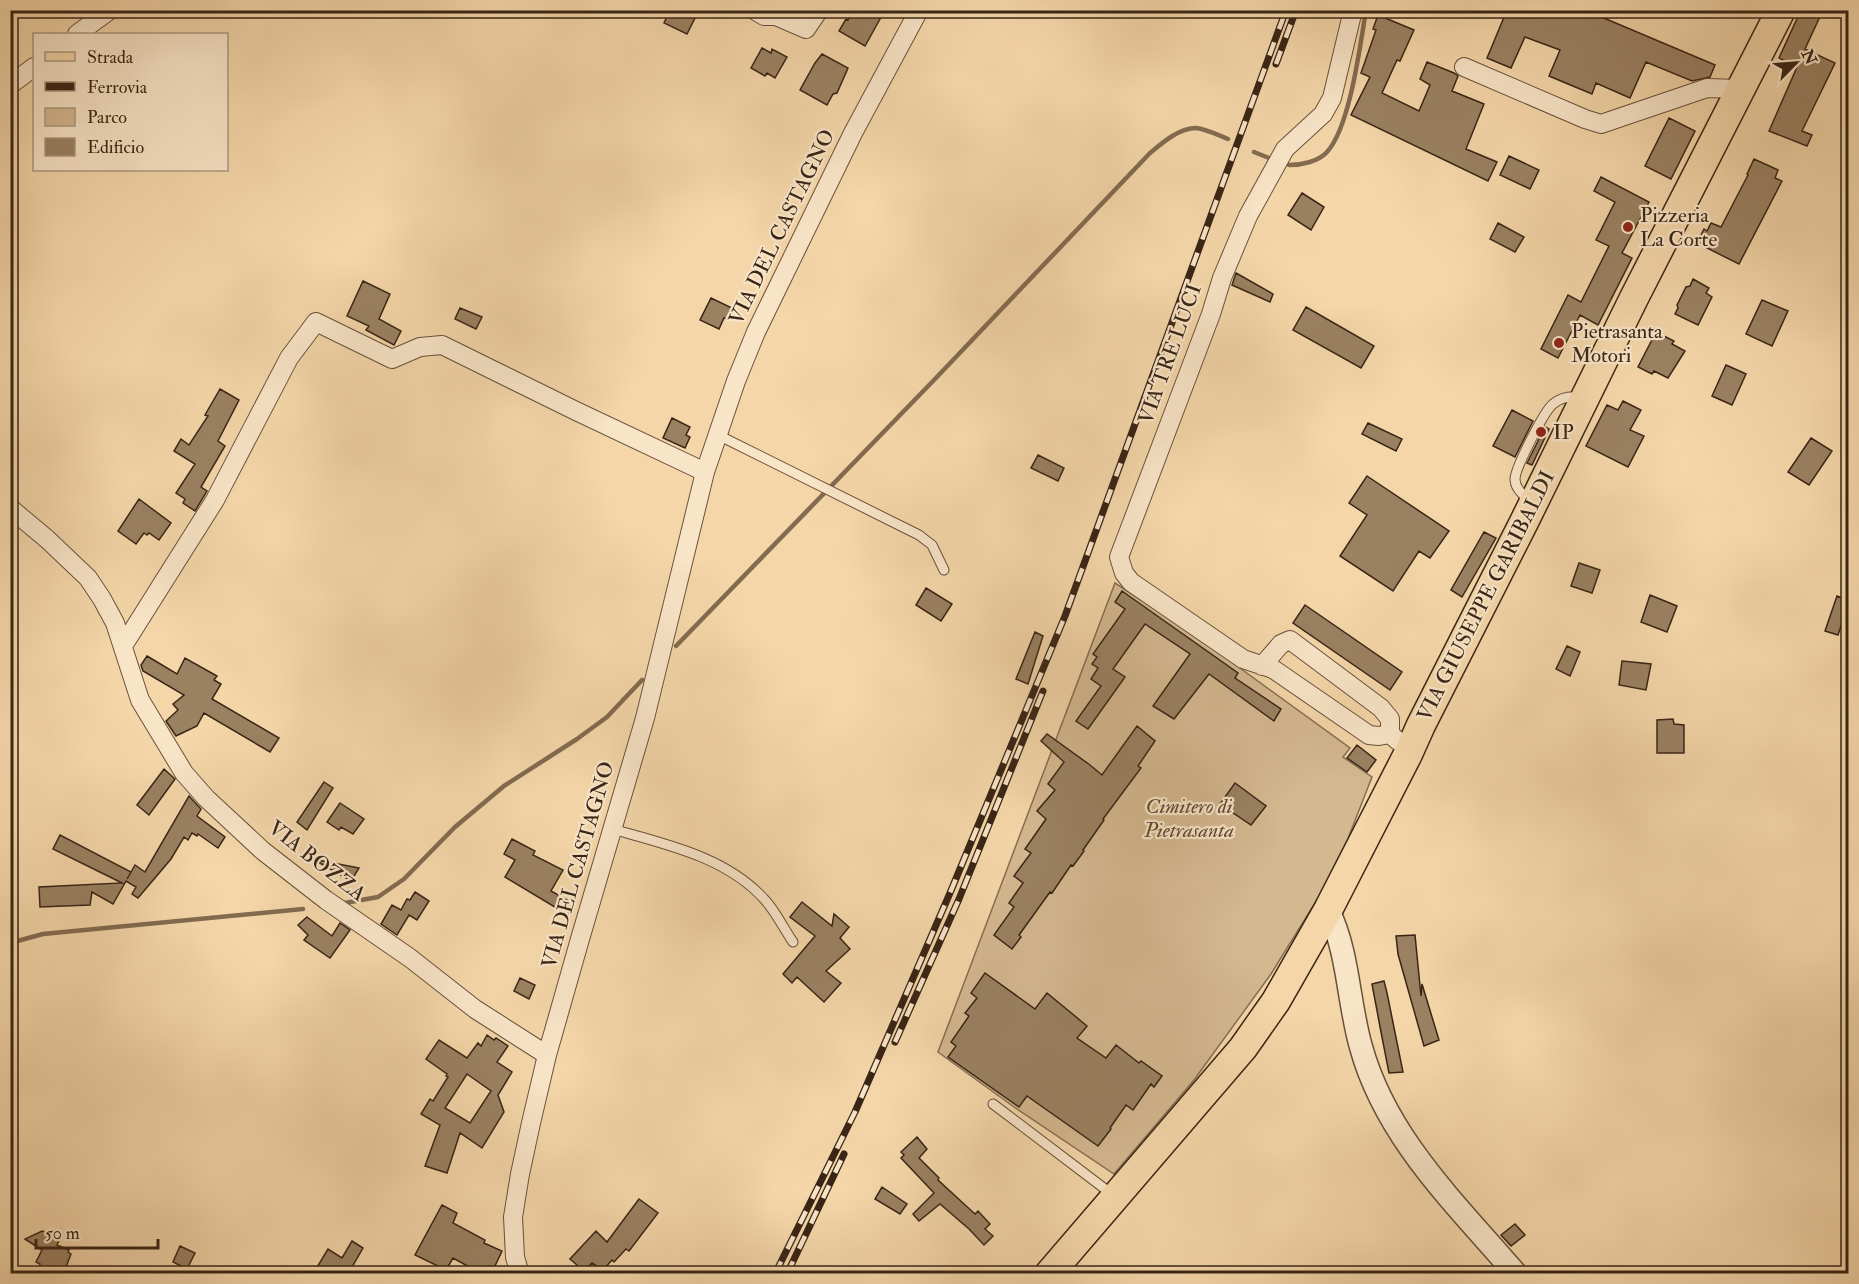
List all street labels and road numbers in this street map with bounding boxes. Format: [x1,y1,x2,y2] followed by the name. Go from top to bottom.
[723,125,841,329] street label: VIA DEL CASTAGNO
[1132,280,1208,428] street label: VIA TRE LUCI
[1411,466,1561,726] street label: VIA GIUSEPPE GARIBALDI
[535,758,621,972] street label: VIA DEL CASTAGNO
[263,814,371,908] street label: VIA BOZZA

